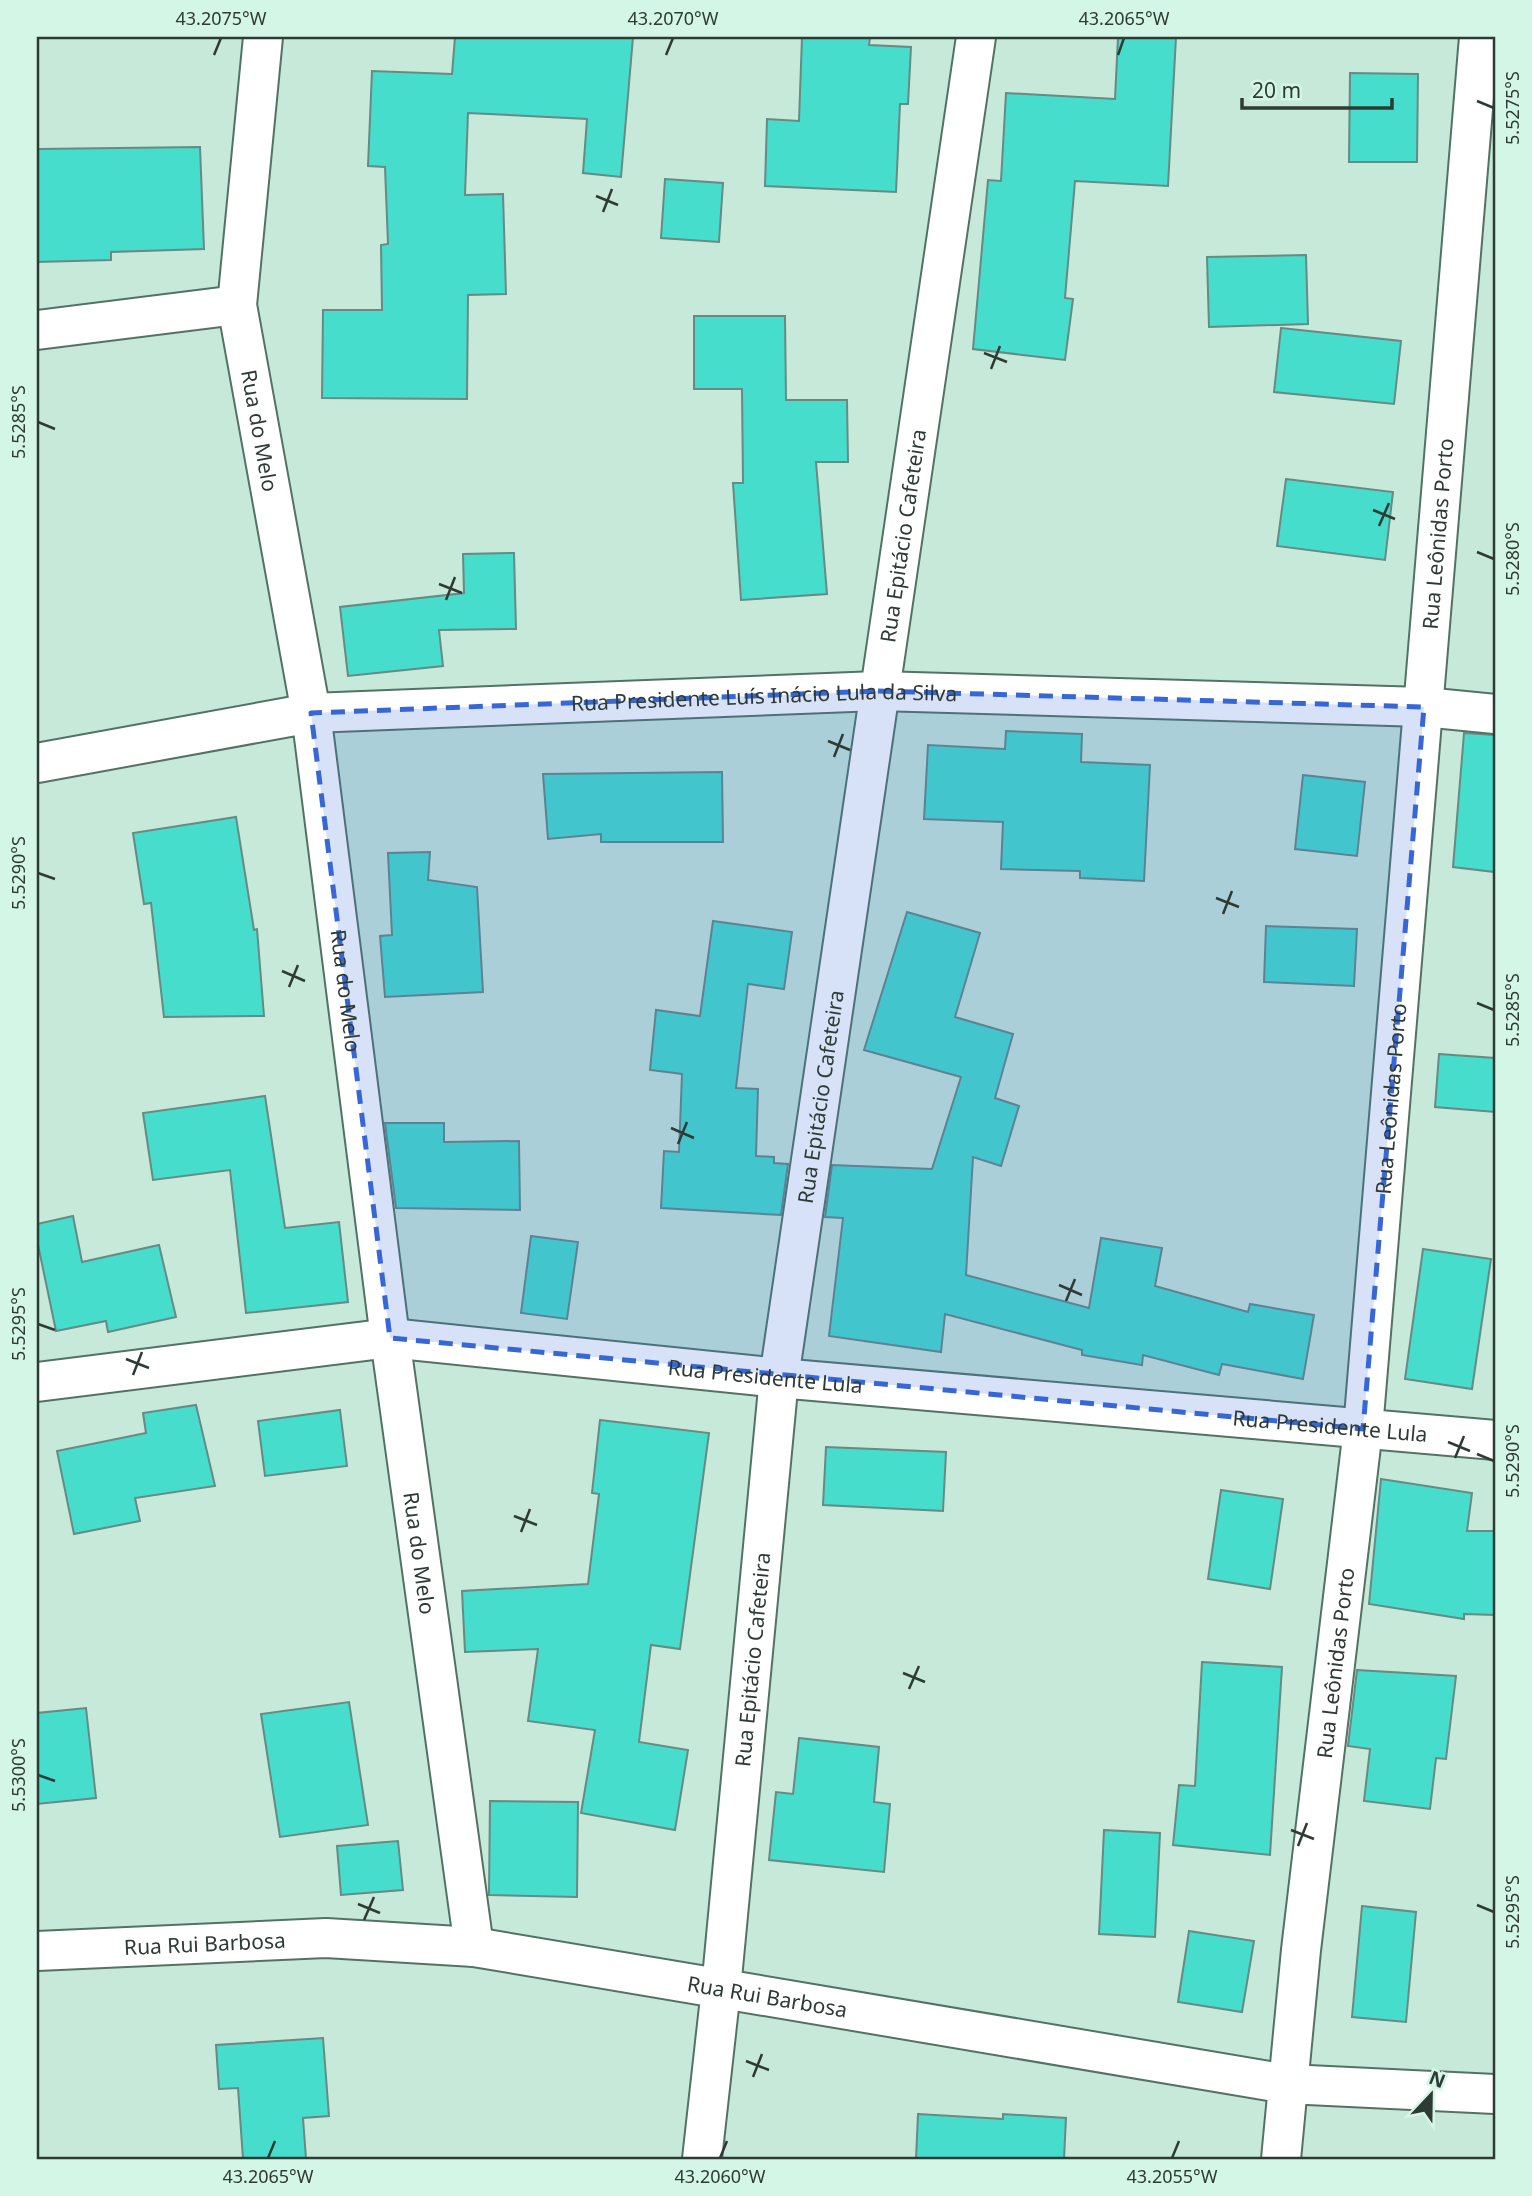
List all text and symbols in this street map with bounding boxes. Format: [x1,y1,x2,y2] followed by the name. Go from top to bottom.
[175,6,267,30] text: 43.2075°W
[627,6,719,30] text: 43.2070°W
[1078,6,1170,30] text: 43.2065°W
[1242,66,1392,110] scale bar
[1500,71,1524,145] text: 5.5275°S
[1252,76,1301,104] text: 20 m
[235,367,285,494] street label: Rua do Melo
[6,385,30,459] text: 5.5285°S
[873,427,932,644] street label: Rua Epitácio Cafeteira
[1416,437,1460,631] street label: Rua Leônidas Porto
[1500,522,1524,596] text: 5.5280°S
[570,677,958,717] street label: Rua Presidente Luís Inácio Lula da Silva
[6,836,30,910] text: 5.5290°S
[324,928,368,1054] street label: Rua do Melo
[1500,973,1524,1047] text: 5.5285°S
[791,988,850,1205] street label: Rua Epitácio Cafeteira
[1369,1002,1412,1196] street label: Rua Leônidas Porto
[6,1287,30,1361] text: 5.5295°S
[667,1353,864,1399] street label: Rua Presidente Lula
[1232,1403,1429,1448] street label: Rua Presidente Lula
[1500,1424,1524,1498] text: 5.5290°S
[397,1490,442,1616] street label: Rua do Melo
[728,1551,776,1768] street label: Rua Epitácio Cafeteira
[1310,1566,1360,1760] street label: Rua Leônidas Porto
[6,1738,30,1812] text: 5.5300°S
[1500,1875,1524,1949] text: 5.5295°S
[123,1926,286,1961] street label: Rua Rui Barbosa
[685,1969,849,2024] street label: Rua Rui Barbosa
[1396,2060,1466,2130] north arrow
[1425,2064,1449,2094] text: N
[222,2164,314,2188] text: 43.2065°W
[674,2164,766,2188] text: 43.2060°W
[1126,2164,1218,2188] text: 43.2055°W

